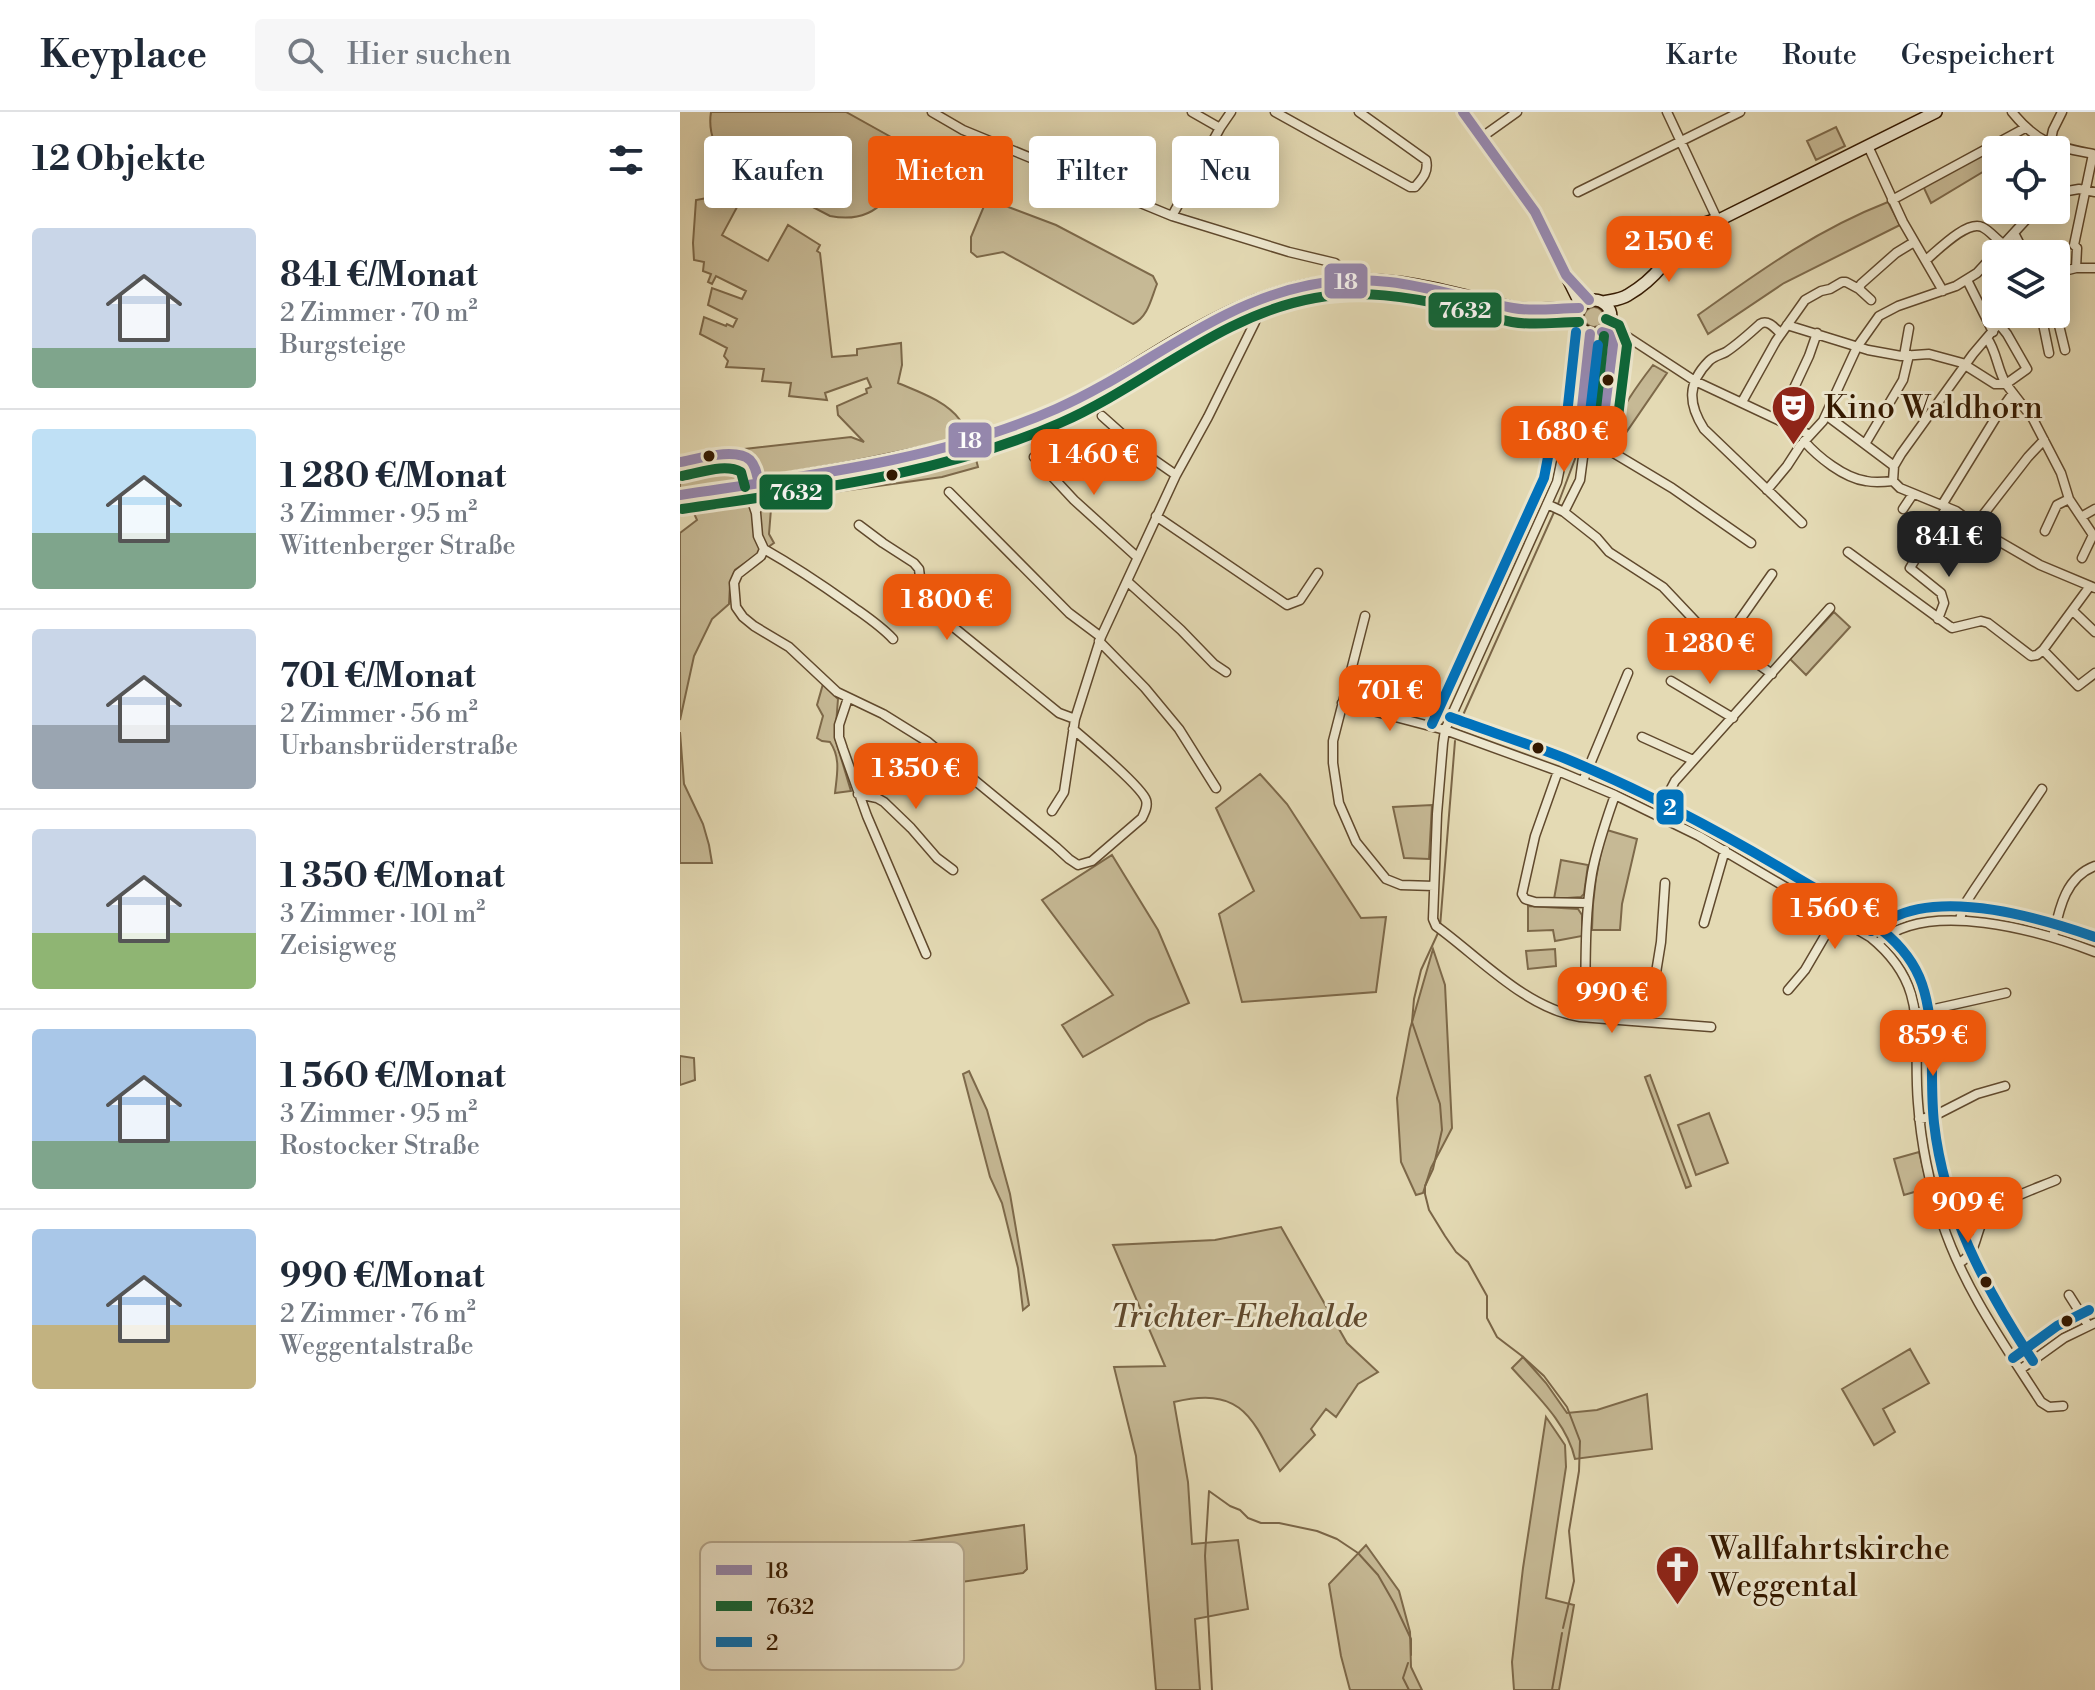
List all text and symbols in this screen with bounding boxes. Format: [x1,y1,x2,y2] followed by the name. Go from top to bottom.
[255,19,815,91] search box
[40,32,207,79] text: Keyplace
[283,33,327,77] icon: search
[347,36,511,74] text: Hier suchen
[1666,38,1738,73] text: Karte
[1782,38,1857,73] text: Route
[1901,38,2055,73] text: Gespeichert
[704,136,852,208] chip: Kaufen
[868,136,1013,208] chip: Mieten
[1029,136,1156,208] chip: Filter
[1172,136,1279,208] chip: Neu
[1982,136,2070,328] map controls
[1982,136,2070,224] button: locate
[604,138,648,182] icon: filters
[32,139,205,181] text: 12 Objekte
[1595,216,1743,284] pin: 2 150 €
[1625,226,1714,258] text: 2 150 €
[1982,240,2070,328] button: layers
[280,255,478,297] text: 841 €/Monat
[96,260,192,356] icon: home
[1323,262,1369,300] line badge: 18
[1334,269,1358,296] text: 18
[1427,291,1503,329] line badge: 7632
[280,297,478,329] text: 2 Zimmer · 70 m²
[1439,298,1491,325] text: 7632
[280,329,406,361] text: Burgsteige
[1600,372,1616,388] unlabelled marker
[1769,384,1817,447] theatre icon: Kino Waldhorn
[1824,388,2043,428] place label: Kino Waldhorn
[1490,406,1638,474] pin: 1 680 €
[1519,416,1609,448] text: 1 680 €
[947,421,993,459] line badge: 18
[958,428,982,455] text: 18
[1020,429,1168,497] pin: 1 460 €
[1049,439,1139,471] text: 1 460 €
[701,448,717,464] unlabelled marker
[280,456,506,498] text: 1 280 €/Monat
[96,461,192,557] icon: home
[884,467,900,483] unlabelled marker
[758,473,834,511] line badge: 7632
[770,480,822,507] text: 7632
[280,498,477,530] text: 3 Zimmer · 95 m²
[1893,511,2005,579] pin: 841 €
[1915,521,1983,553] text: 841 €
[280,530,516,562] text: Wittenberger Straße
[873,574,1021,642] pin: 1 800 €
[901,584,993,616] text: 1 800 €
[1636,618,1784,686] pin: 1 280 €
[1665,628,1755,660] text: 1 280 €
[280,656,476,698] text: 701 €/Monat
[96,661,192,757] icon: home
[1334,665,1446,733] pin: 701 €
[1357,675,1423,707] text: 701 €
[280,698,478,730] text: 2 Zimmer · 56 m²
[280,730,518,762] text: Urbansbrüderstraße
[1530,740,1546,756] unlabelled marker
[842,743,990,811] pin: 1 350 €
[872,753,960,785] text: 1 350 €
[1655,788,1685,826] line badge: 2
[1663,795,1677,822] text: 2
[280,856,505,898] text: 1 350 €/Monat
[96,861,192,957] icon: home
[1761,883,1909,951] pin: 1 560 €
[1790,893,1880,925] text: 1 560 €
[280,898,485,930] text: 3 Zimmer · 101 m²
[280,930,396,962] text: Zeisigweg
[1556,967,1668,1035] pin: 990 €
[1576,977,1648,1009] text: 990 €
[1877,1010,1989,1078] pin: 859 €
[1898,1020,1968,1052] text: 859 €
[280,1056,506,1098] text: 1 560 €/Monat
[96,1061,192,1157] icon: home
[280,1098,477,1130] text: 3 Zimmer · 95 m²
[280,1130,480,1162] text: Rostocker Straße
[1912,1177,2024,1245] pin: 909 €
[1932,1187,2004,1219] text: 909 €
[280,1256,484,1298] text: 990 €/Monat
[96,1261,192,1357] icon: home
[1978,1274,1994,1290] unlabelled marker
[1110,1297,1368,1337] park label: Trichter-Ehehalde
[280,1298,476,1330] text: 2 Zimmer · 76 m²
[2059,1313,2075,1329] unlabelled marker
[280,1330,474,1362] text: Weggentalstraße
[1708,1529,1950,1606] place label: Wallfahrtskirche Weggental
[700,1542,964,1670] legend
[1654,1543,1702,1606] church icon: Wallfahrtskirche Weggental
[766,1558,789,1585] text: 18
[766,1594,814,1621] text: 7632
[766,1630,779,1657] text: 2

